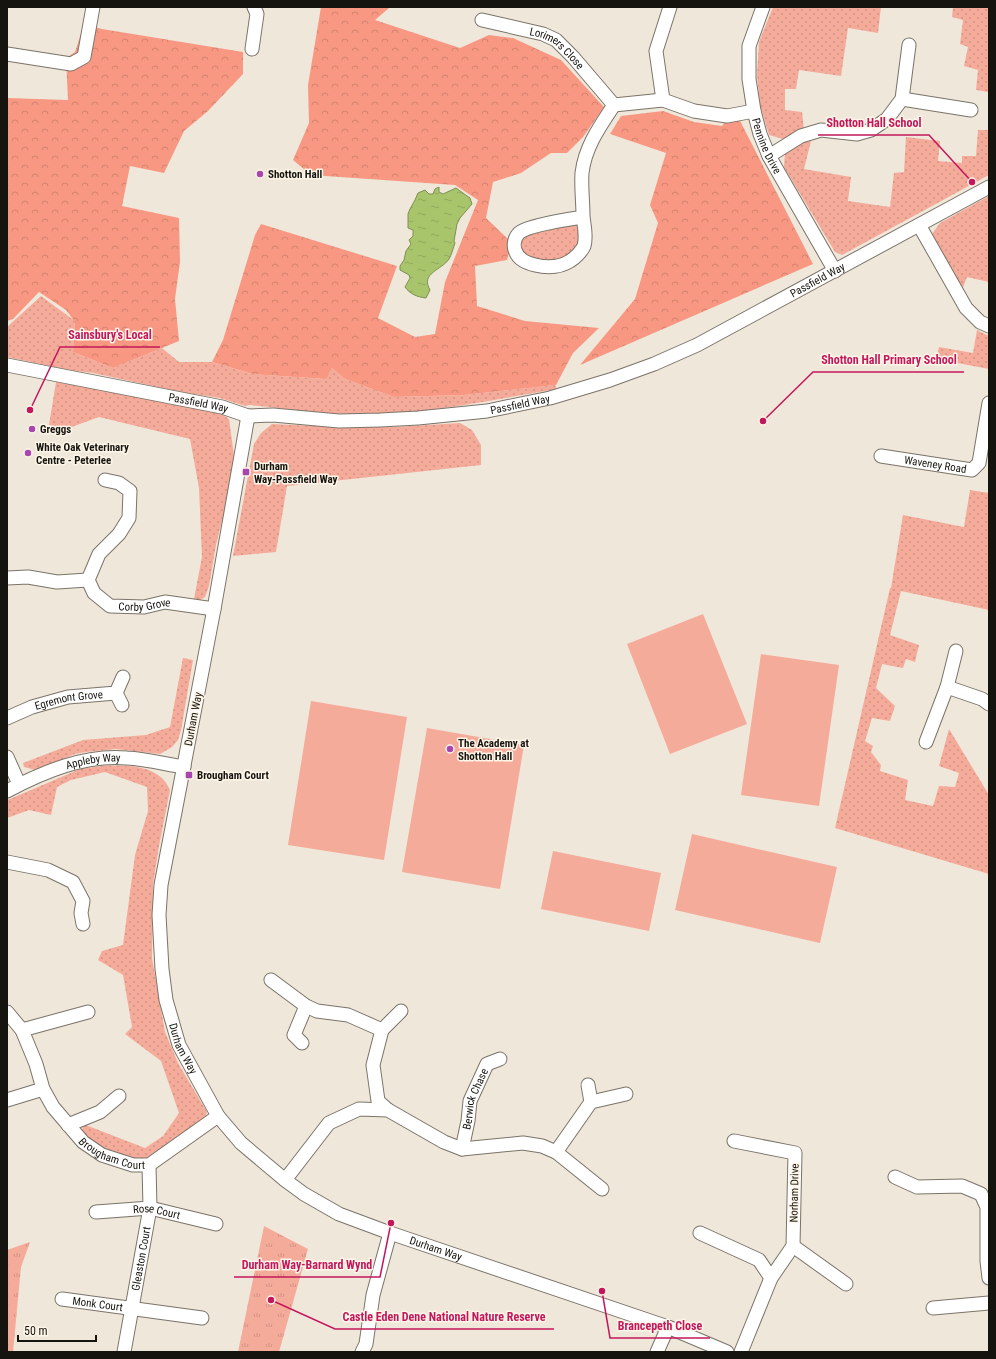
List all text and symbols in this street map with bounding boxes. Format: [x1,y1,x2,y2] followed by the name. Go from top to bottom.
[528,25,587,72] street label: Lorimers Close
[818,111,929,135] callout: Shotton Hall School
[827,116,921,130] text: Shotton Hall School
[749,117,784,176] street label: Pennine Drive
[268,168,323,181] place label: Shotton Hall
[255,169,265,179] marker: Shotton Hall
[788,260,848,300] street label: Passfield Way
[60,323,160,347] callout: Sainsbury's Local
[68,328,152,342] text: Sainsbury's Local
[813,348,964,372] callout: Shotton Hall Primary School
[821,353,957,367] text: Shotton Hall Primary School
[167,391,230,416] street label: Passfield Way
[489,392,551,417] street label: Passfield Way
[40,423,71,436] place label: Greggs
[27,424,37,434] marker: Greggs
[36,441,129,467] place label: White Oak Veterinary Centre - Peterlee
[23,448,33,458] marker: White Oak Veterinary Centre - Peterlee
[903,454,967,476] street label: Waveney Road
[254,460,338,486] place label: Durham Way-Passfield Way
[241,467,251,477] marker: Durham Way-Passfield Way
[118,596,171,614] street label: Corby Grove
[33,688,103,713] street label: Egremont Grove
[182,691,205,747] street label: Durham Way
[458,737,529,763] place label: The Academy at Shotton Hall
[445,744,455,754] marker: The Academy at Shotton Hall
[64,751,121,772] street label: Appleby Way
[197,769,269,782] place label: Brougham Court
[184,770,194,780] marker: Brougham Court
[166,1022,200,1077] street label: Durham Way
[460,1066,491,1131] street label: Berwick Chase
[76,1136,145,1172] street label: Brougham Court
[787,1163,802,1223] street label: Norham Drive
[132,1202,181,1222] street label: Rose Court
[129,1225,154,1292] street label: Gleaston Court
[408,1234,464,1264] street label: Durham Way
[234,1253,380,1277] callout: Durham Way-Barnard Wynd
[242,1258,372,1272] text: Durham Way-Barnard Wynd
[72,1294,124,1314] street label: Monk Court
[335,1305,554,1329] callout: Castle Eden Dene National Nature Reserve
[343,1310,546,1324] text: Castle Eden Dene National Nature Reserve
[610,1314,710,1338] callout: Brancepeth Close
[18,1317,96,1343] scale bar
[618,1319,702,1333] text: Brancepeth Close
[24,1324,48,1338] text: 50 m

